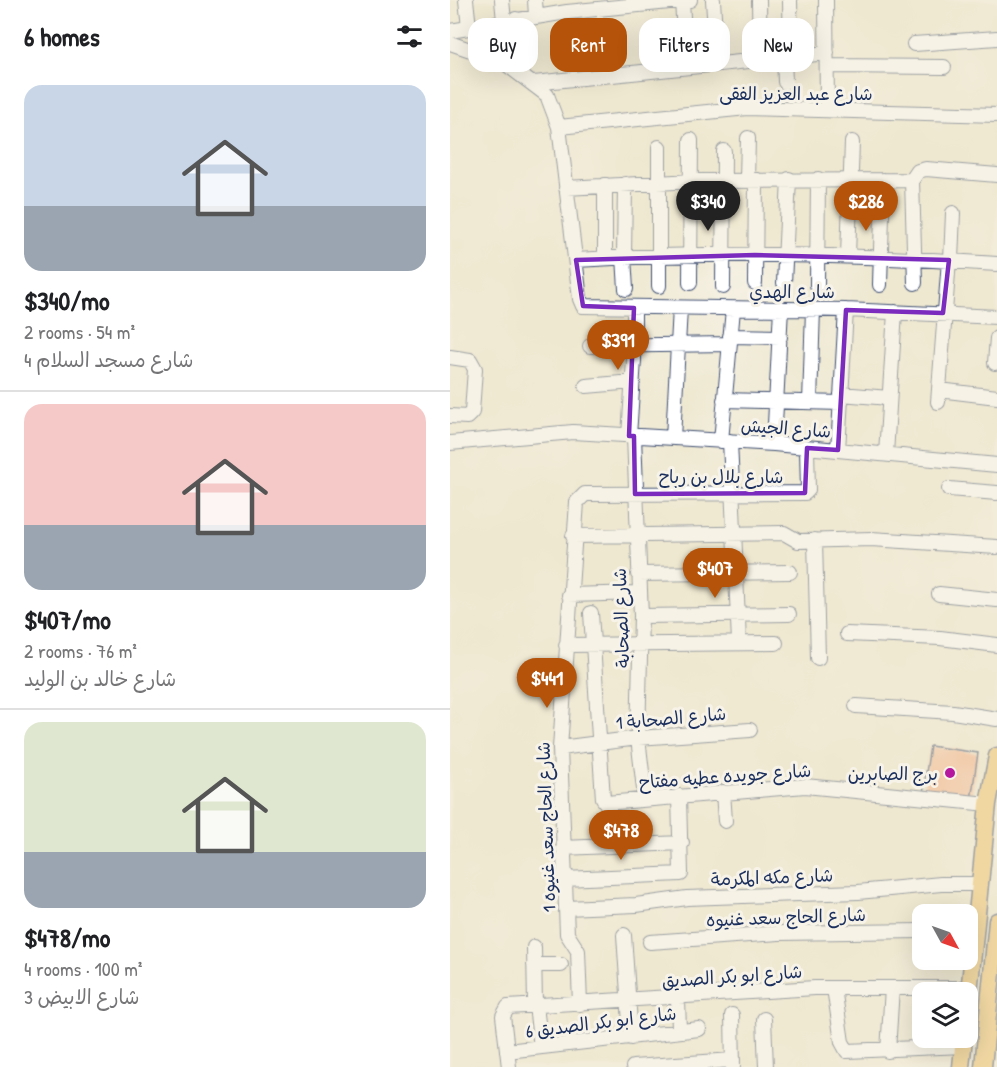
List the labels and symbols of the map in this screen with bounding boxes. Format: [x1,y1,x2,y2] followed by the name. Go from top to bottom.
[719,81,873,106] street label: شارع عبد العزيز الفقى
[672,181,744,232] pin: $340
[830,181,902,232] pin: $286
[749,279,835,305] street label: شارع الهدي
[582,320,654,371] pin: $391
[740,412,832,444] street label: شارع الجيش
[659,464,784,489] street label: شارع بلال بن رباح
[679,548,751,599] pin: $407
[607,568,635,668] street label: شارع الصحابة
[511,658,583,709] pin: $441
[615,701,727,735] street label: شارع الصحابة 1
[531,741,561,913] street label: شارع الحاج سعد غنيوه 1
[638,758,812,794] street label: شارع جويده عطيه مفتاح
[848,761,938,786] place label: برج الصابرين
[943,766,957,780] marker: برج الصابرين
[585,810,657,861] pin: $478
[710,862,834,892] street label: شارع مكه المكرمة
[706,902,866,932] street label: شارع الحاج سعد غنيوه
[912,904,978,970] north arrow
[661,959,803,993] street label: شارع ابو بكر الصديق
[524,1000,678,1044] street label: شارع ابو بكر الصديق 6

